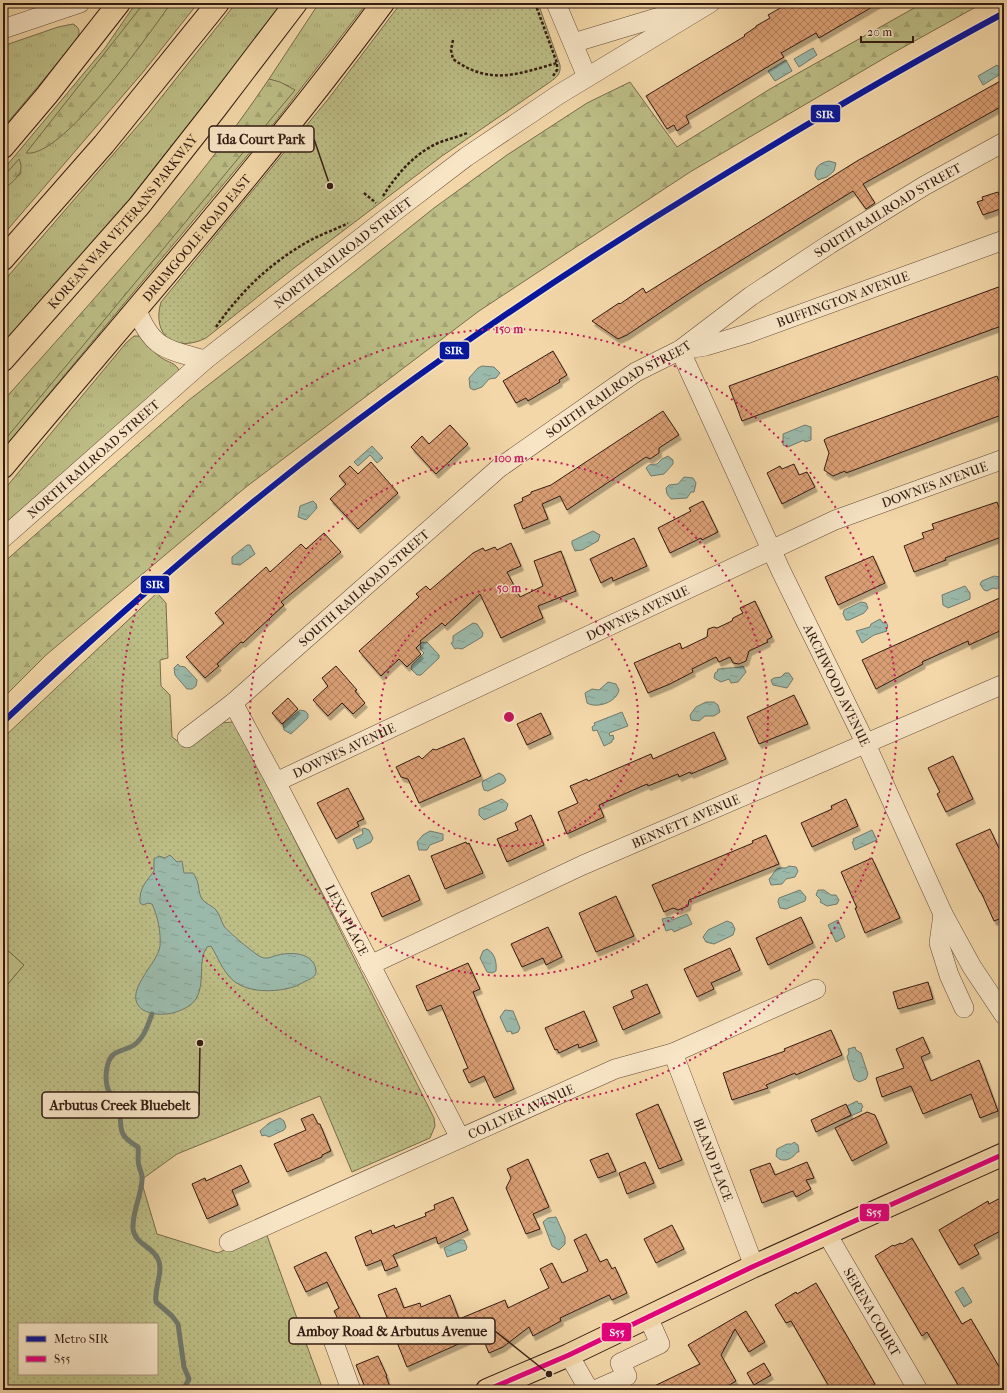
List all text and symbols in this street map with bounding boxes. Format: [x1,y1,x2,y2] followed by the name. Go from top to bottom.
[861,18,913,44] scale bar
[867,25,892,39] text: 20 m
[810,104,841,123] line badge: SIR
[816,108,835,121] text: SIR
[209,126,314,152] callout: Ida Court Park
[44,130,201,312] street label: KOREAN WAR VETERANS PARKWAY
[217,131,306,148] text: Ida Court Park
[811,159,964,260] street label: SOUTH RAILROAD STREET
[139,171,254,304] street label: DRUMGOOLE ROAD EAST
[271,194,415,311] street label: NORTH RAILROAD STREET
[774,268,911,330] street label: BUFFINGTON AVENUE
[495,322,524,336] text: 150 m
[543,337,694,441] street label: SOUTH RAILROAD STREET
[439,341,470,360] line badge: SIR
[445,344,464,357] text: SIR
[24,396,162,521] street label: NORTH RAILROAD STREET
[494,451,525,465] text: 100 m
[879,458,990,510] street label: DOWNES AVENUE
[295,526,432,649] street label: SOUTH RAILROAD STREET
[140,575,170,594] line badge: SIR
[146,578,165,591] text: SIR
[497,581,522,595] text: 50 m
[583,582,691,643] street label: DOWNES AVENUE
[800,621,873,749] street label: ARCHWOOD AVENUE
[502,710,516,724] centre of rings
[290,720,398,781] street label: DOWNES AVENUE
[629,791,742,851] street label: BENNETT AVENUE
[323,882,372,958] street label: LEXA PLACE
[465,1081,577,1142] street label: COLLYER AVENUE
[42,1092,199,1118] callout: Arbutus Creek Bluebelt
[48,1097,192,1114] text: Arbutus Creek Bluebelt
[691,1116,736,1203] street label: BLAND PLACE
[859,1203,890,1222] line badge: S55
[866,1206,882,1219] text: S55
[841,1265,904,1359] street label: SERENA COURT
[289,1318,495,1344] callout: Amboy Road & Arbutus Avenue
[601,1322,632,1342] line badge: S55
[18,1323,158,1375] legend
[296,1323,487,1340] text: Amboy Road & Arbutus Avenue
[609,1326,625,1339] text: S55
[54,1332,110,1346] text: Metro SIR
[54,1352,71,1366] text: S55

